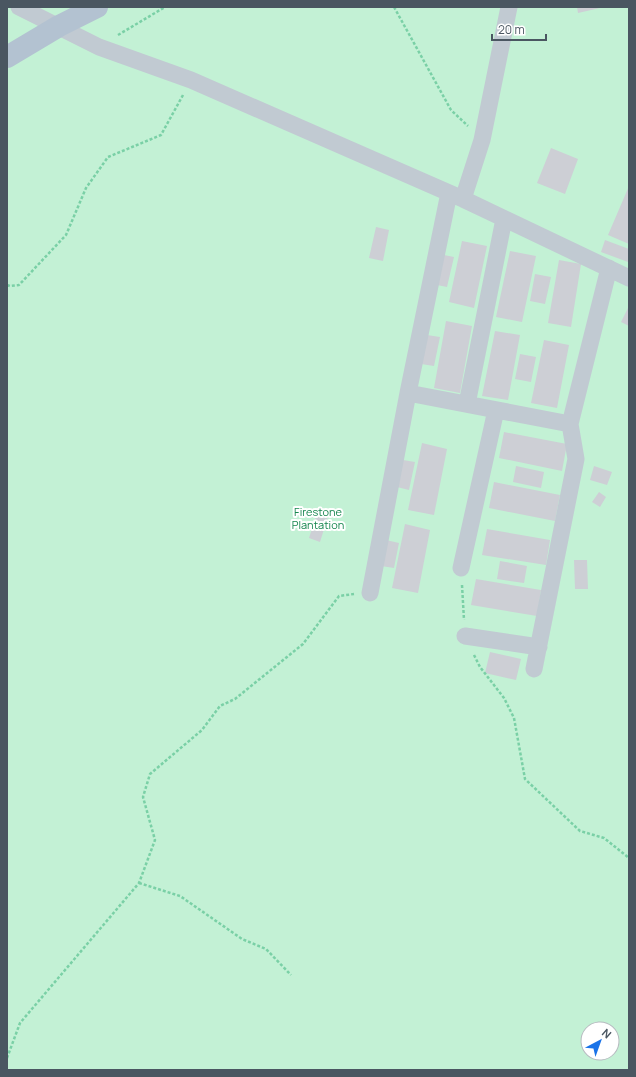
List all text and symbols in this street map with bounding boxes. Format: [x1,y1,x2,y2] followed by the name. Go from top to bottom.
[492,16,546,42] scale bar
[498,21,525,38] text: 20 m
[292,504,344,532] park label: Firestone Plantation
[580,1021,620,1061] north arrow
[599,1025,615,1041] text: N

